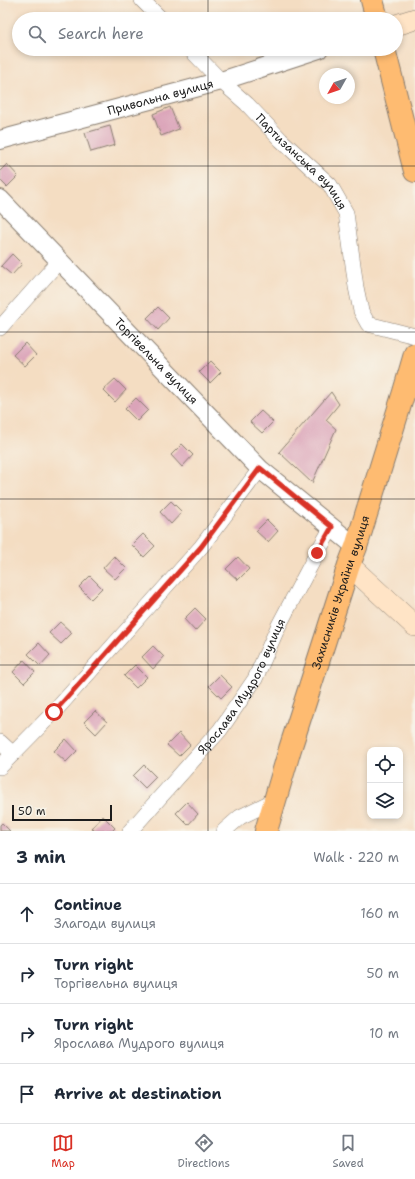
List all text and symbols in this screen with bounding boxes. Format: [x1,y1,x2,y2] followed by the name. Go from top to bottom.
[12,12,403,56] search box
[26,23,48,45] icon: search
[58,24,144,44] text: Search here
[319,68,355,104] north arrow
[106,75,215,119] street label: Привольна вулиця
[252,110,351,213] street label: Партизанська вулиця
[111,314,202,408] street label: Торгівельна вулиця
[308,513,373,672] street label: Захисників України вулиця
[308,544,326,562] route end
[194,616,289,758] street label: Ярослава Мудрого вулиця
[45,703,63,721] route start
[367,747,403,819] map controls
[367,747,403,783] button: locate
[367,783,403,819] button: layers
[12,803,112,822] scale bar
[18,804,46,819] text: 50 m
[16,846,66,868] text: 3 min
[313,849,399,866] text: Walk · 220 m
[54,895,122,915] text: Continue
[16,903,38,925] icon: ahead
[361,905,399,922] text: 160 m
[54,915,156,932] text: Злагоди вулиця
[54,955,134,975] text: Turn right
[16,963,38,985] icon: right
[366,965,399,982] text: 50 m
[54,975,178,992] text: Торгівельна вулиця
[54,1015,134,1035] text: Turn right
[16,1023,38,1045] icon: right
[369,1025,399,1042] text: 10 m
[54,1035,224,1052] text: Ярослава Мудрого вулиця
[16,1083,38,1105] icon: arrive
[54,1084,222,1104] text: Arrive at destination
[51,1132,75,1171] tab: Map
[177,1132,230,1171] tab: Directions
[332,1132,364,1171] tab: Saved

